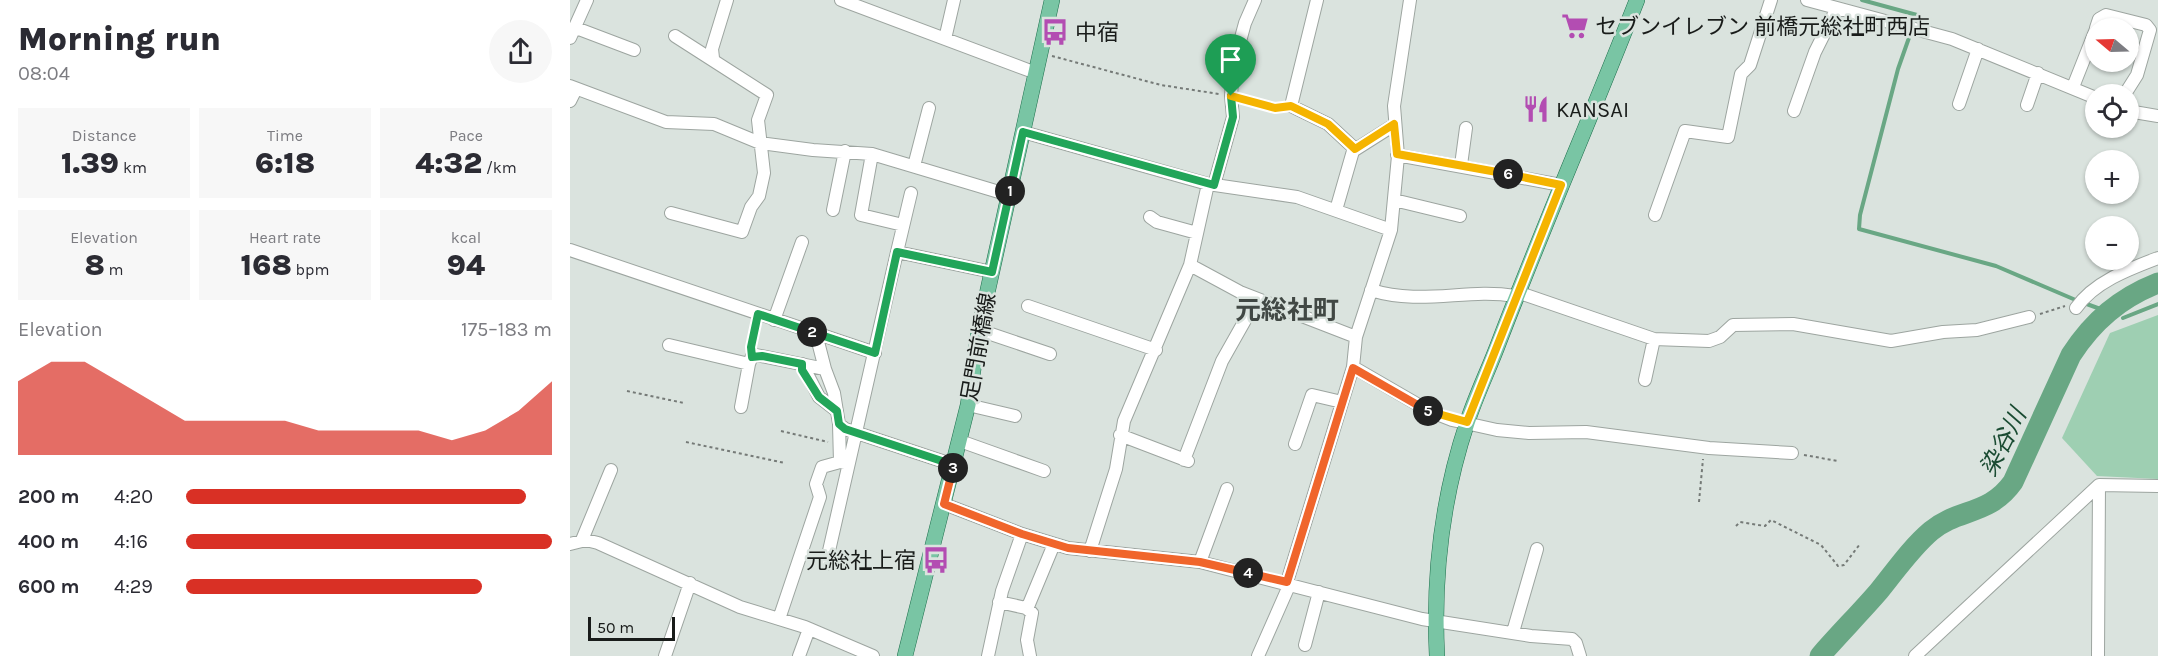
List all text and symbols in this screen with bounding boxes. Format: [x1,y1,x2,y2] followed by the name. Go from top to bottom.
[1560,11,1590,41] supermarket icon: セブンイレブン 前橋元総社町西店
[1595,14,1930,40] place label: セブンイレブン 前橋元総社町西店
[1040,17,1070,47] bus stop icon: 中宿
[2085,18,2139,72] north arrow
[2085,18,2139,270] map controls
[18,20,221,58] text: Morning run
[489,20,552,83] button: share
[1075,20,1119,46] place label: 中宿
[1205,34,1256,96] pin
[1214,43,1247,76] icon: arrive
[18,62,70,85] text: 08:04
[2085,84,2139,138] button: locate
[1521,94,1551,124] restaurant icon: KANSAI
[1556,97,1629,123] place label: KANSAI
[72,126,136,145] text: Distance
[267,126,303,145] text: Time
[449,126,483,145] text: Pace
[61,145,119,181] text: 1.39
[255,145,315,181] text: 6:18
[415,145,482,181] text: 4:32
[2085,150,2139,204] button: +
[119,158,147,177] text: km
[482,158,517,177] text: /km
[1493,159,1523,189] pin: 6
[1503,164,1513,183] text: 6
[995,176,1025,206] pin: 1
[1007,181,1013,200] text: 1
[2085,216,2139,270] button: −
[70,228,138,247] text: Elevation
[249,228,321,247] text: Heart rate
[451,228,481,247] text: kcal
[84,247,105,283] text: 8
[241,247,292,283] text: 168
[447,247,485,283] text: 94
[105,260,124,279] text: m
[292,260,329,279] text: bpm
[957,291,1001,404] street label: 足門前橋線
[1235,295,1339,326] district label: 元総社町
[797,317,827,347] pin: 2
[18,318,103,341] text: Elevation
[461,318,552,341] text: 175–183 m
[807,322,817,341] text: 2
[1413,396,1443,426] pin: 5
[1423,401,1433,420] text: 5
[1974,401,2033,480] water label: 染谷川
[938,453,968,483] pin: 3
[948,458,958,477] text: 3
[18,485,79,508] text: 200 m
[114,485,153,508] text: 4:20
[18,530,79,553] text: 400 m
[114,530,148,553] text: 4:16
[921,545,951,575] bus stop icon: 元総社上宿
[806,548,916,574] place label: 元総社上宿
[1233,558,1263,588] pin: 4
[1243,563,1253,582] text: 4
[18,575,79,598] text: 600 m
[114,575,153,598] text: 4:29
[588,614,675,642] scale bar
[597,618,634,637] text: 50 m

